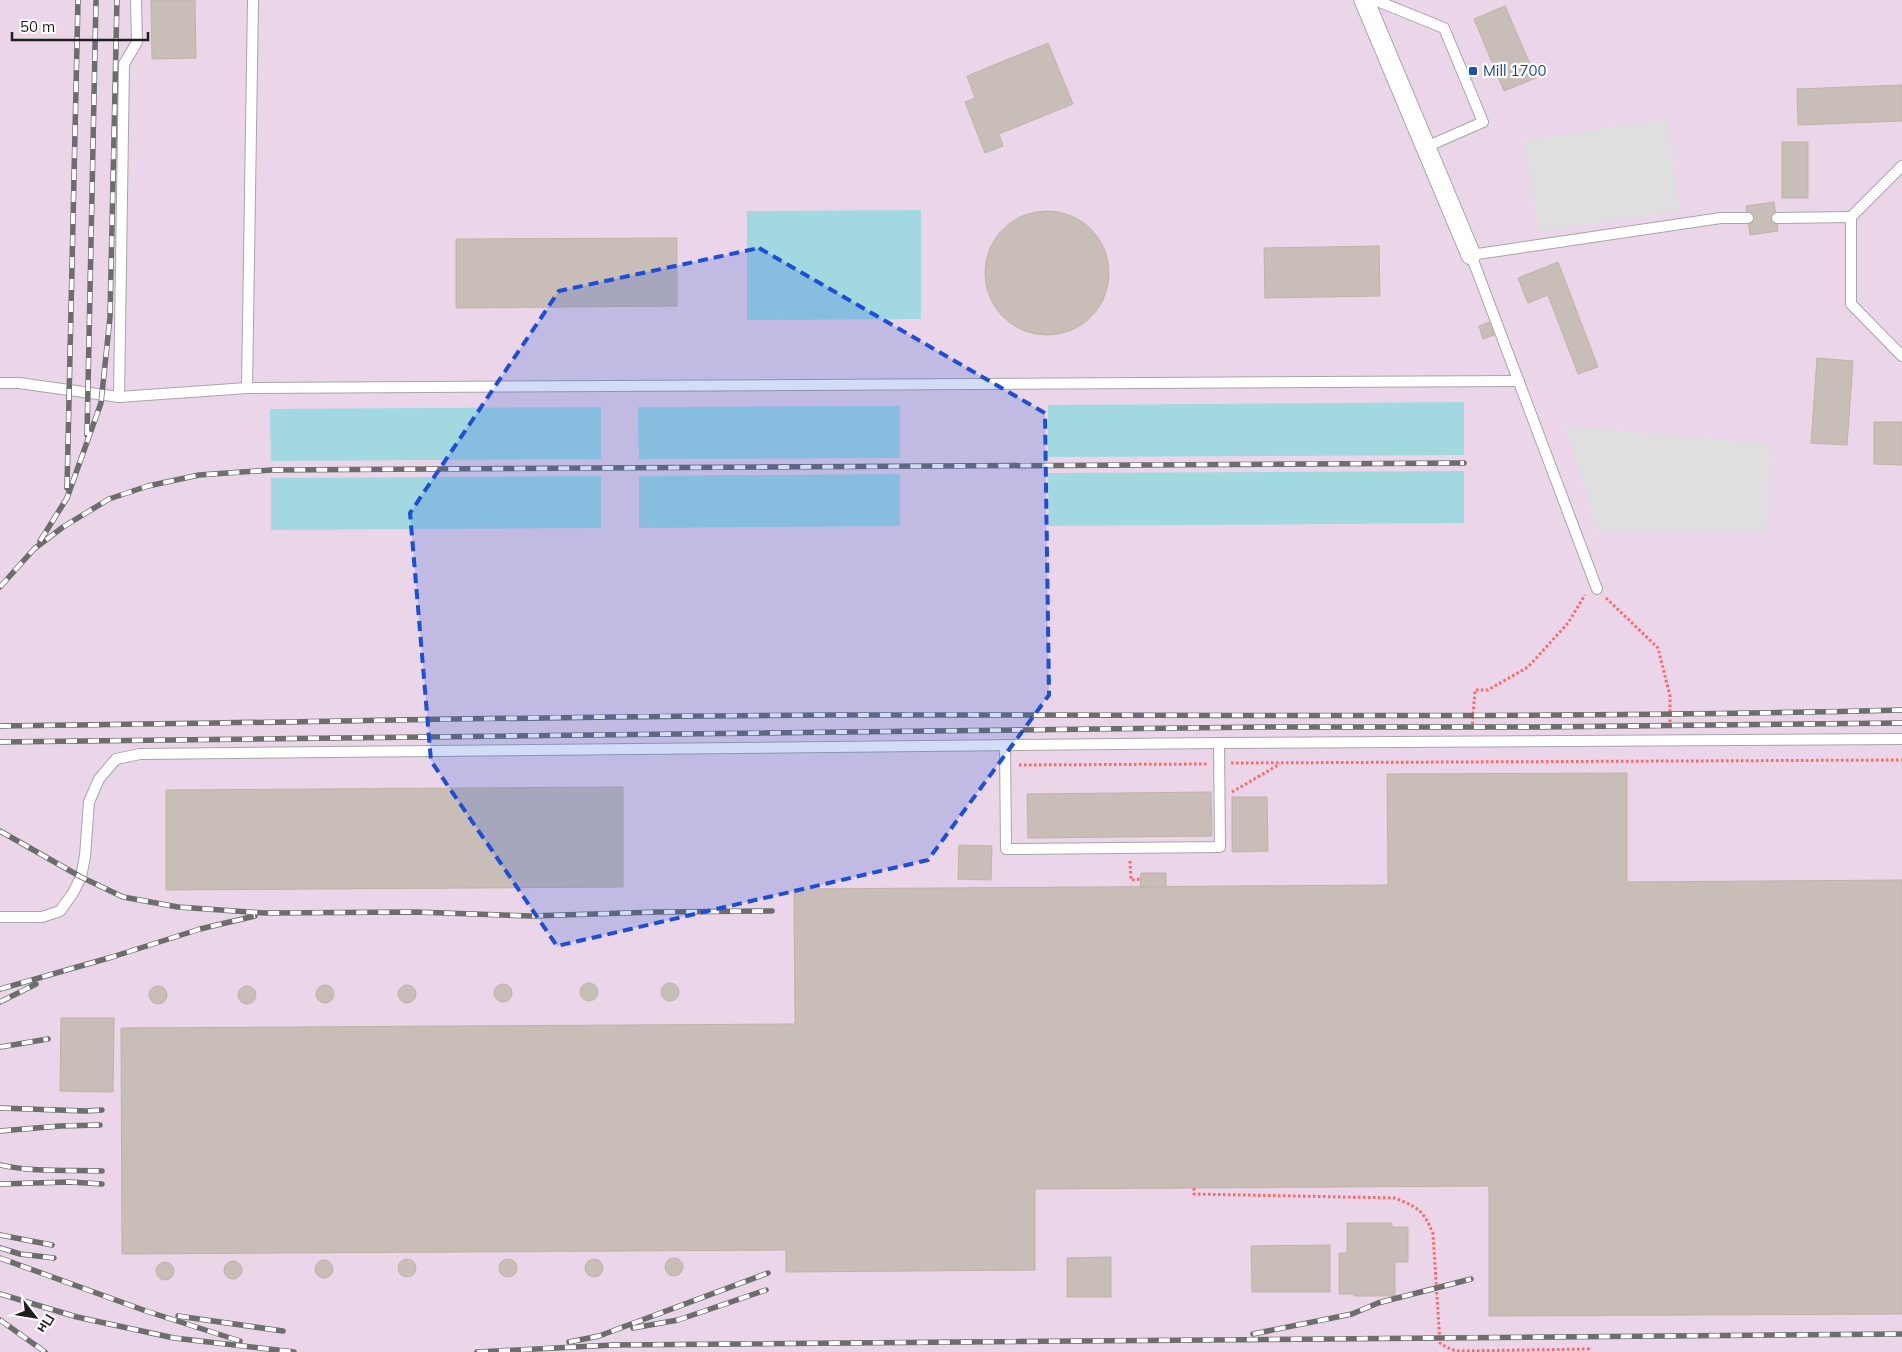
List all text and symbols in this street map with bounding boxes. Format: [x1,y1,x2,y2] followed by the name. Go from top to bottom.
[12,10,149,42] scale bar
[20,17,55,36] text: 50 m
[1483,61,1547,80] place label: Mill 1700
[1467,65,1479,77] marker: Mill 1700
[10,1292,60,1342] north arrow
[33,1311,59,1337] text: Пн

